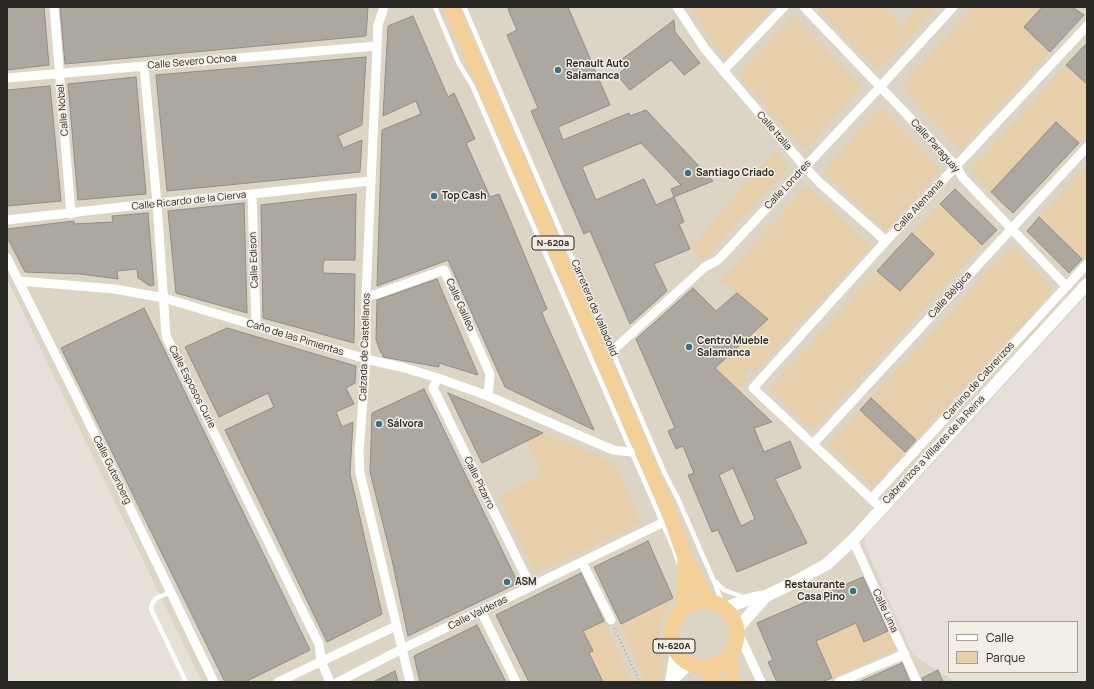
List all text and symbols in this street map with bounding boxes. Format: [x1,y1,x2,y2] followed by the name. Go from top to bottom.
[147,52,237,72] street label: Calle Severo Ochoa
[566,58,629,82] place label: Renault Auto Salamanca
[553,65,563,75] marker: Renault Auto Salamanca
[55,84,71,136] street label: Calle Nobel
[754,109,794,153] street label: Calle Italia
[908,117,962,175] street label: Calle Paraguay
[762,158,814,212] street label: Calle Londres
[696,167,774,179] place label: Santiago Criado
[683,168,693,178] marker: Santiago Criado
[892,177,946,235] street label: Calle Alemania
[131,189,247,213] street label: Calle Ricardo de la Cierva
[442,190,486,202] place label: Top Cash
[429,191,439,201] marker: Top Cash
[247,232,261,288] street label: Calle Edison
[532,236,574,250] road number: N-620a
[568,258,620,358] street label: Carretera de Valladolid
[926,269,974,321] street label: Calle Bélgica
[443,277,477,333] street label: Calle Galileo
[357,293,373,401] street label: Calzada de Castellanos
[245,317,345,359] street label: Caño de las Pimientas
[697,335,769,358] place label: Centro Mueble Salamanca
[941,339,1017,423] street label: Camino de Cabrerizos
[684,342,694,352] marker: Centro Mueble Salamanca
[166,344,218,430] street label: Calle Esposos Curie
[880,393,988,507] street label: Cabrerizos a Villares de la Reina
[387,418,423,430] place label: Sálvora
[374,419,384,429] marker: Sálvora
[90,434,134,506] street label: Calle Gutenberg
[461,455,497,511] street label: Calle Pizarro
[515,576,537,588] place label: ASM
[502,577,512,587] marker: ASM
[785,579,845,602] place label: Restaurante Casa Pino
[848,586,858,596] marker: Restaurante Casa Pino
[870,587,900,635] street label: Calle Lima
[446,593,510,633] street label: Calle Valderas
[948,621,1078,673] legend
[986,629,1014,646] text: Calle
[653,639,695,653] road number: N-620A
[986,649,1025,666] text: Parque

